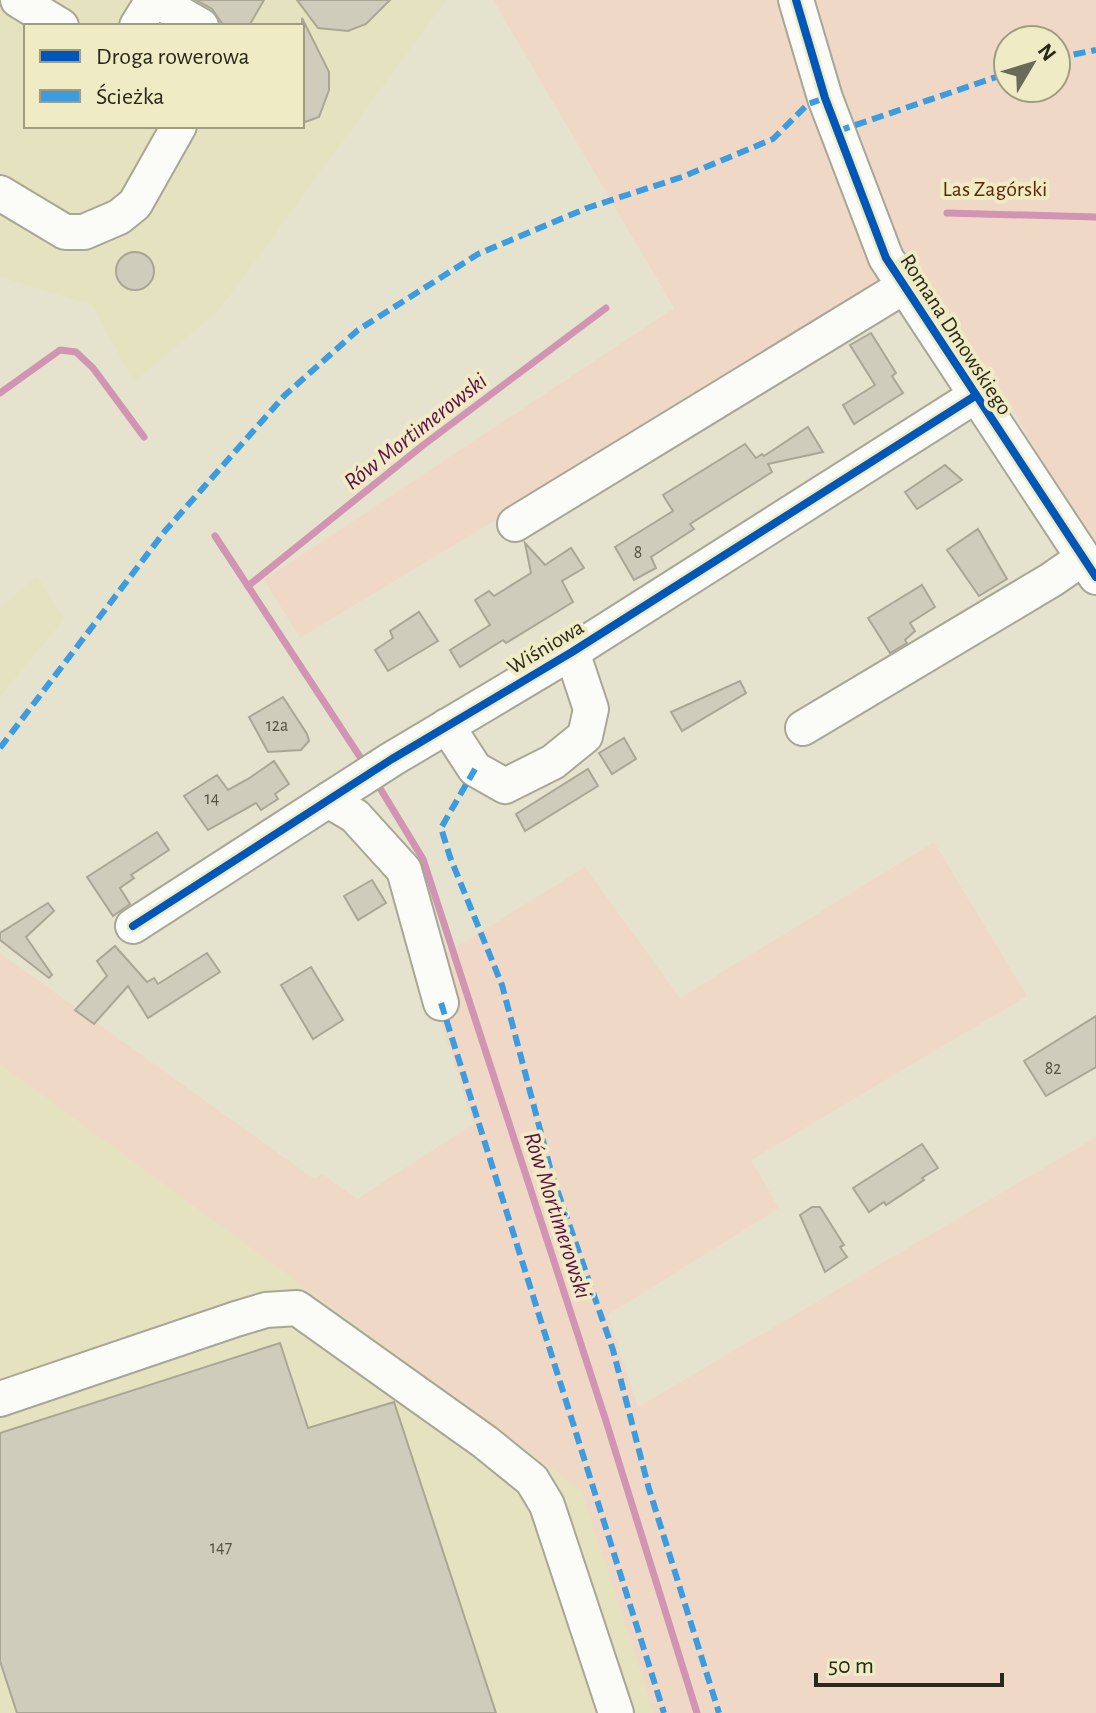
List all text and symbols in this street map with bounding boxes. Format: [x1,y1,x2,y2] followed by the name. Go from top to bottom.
[24,24,304,128] legend
[992,24,1072,104] north arrow
[1034,40,1060,65] text: N
[96,45,250,69] text: Droga rowerowa
[96,83,164,109] text: Ścieżka
[943,178,1047,200] park label: Las Zagórski
[896,250,1016,419] street label: Romana Dmowskiego
[340,369,491,495] water label: Rów Mortimerowski
[634,544,642,562] house number: 8
[503,616,588,678] street label: Wiśniowa
[266,717,288,735] house number: 12a
[205,790,220,808] house number: 14
[1045,1060,1061,1078] house number: 82
[519,1129,595,1302] water label: Rów Mortimerowski
[210,1539,232,1557] house number: 147
[816,1637,1002,1687] scale bar
[828,1654,874,1678] text: 50 m

